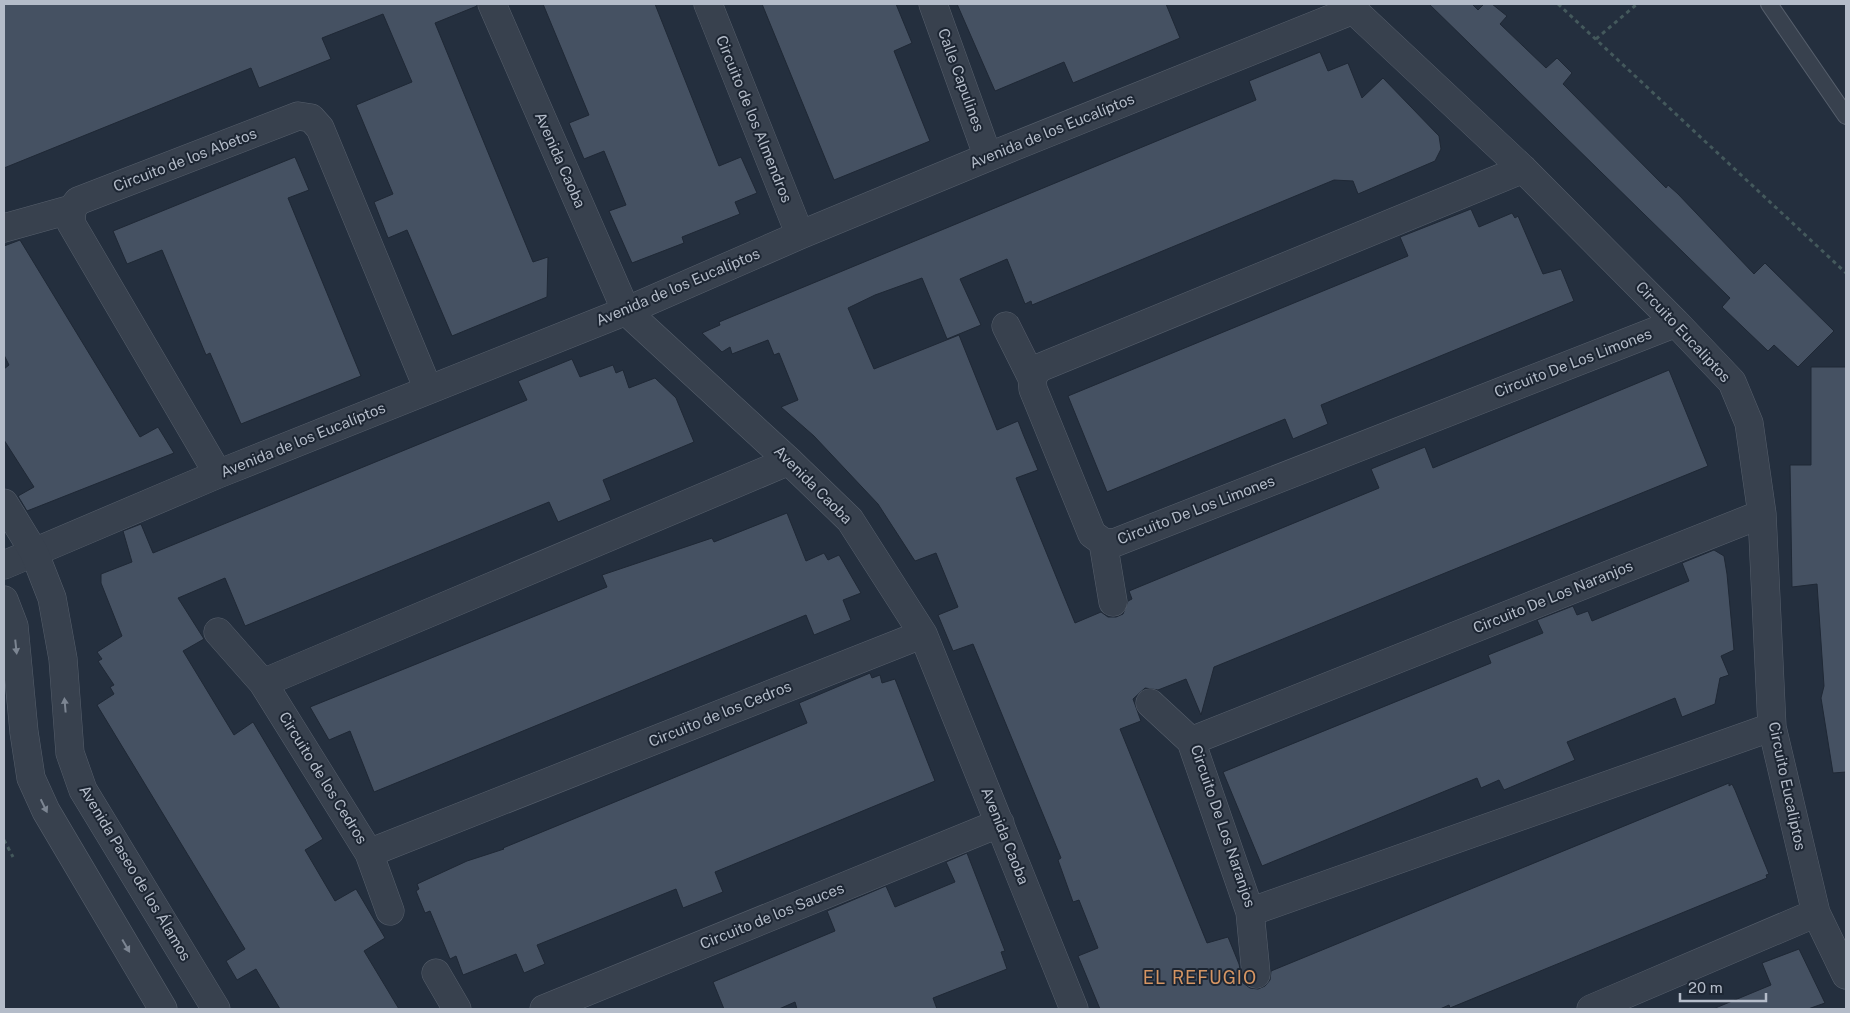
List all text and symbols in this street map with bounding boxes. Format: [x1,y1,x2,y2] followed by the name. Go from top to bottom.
[935,26,988,134] street label: Calle Capulines
[713,33,796,205] street label: Circuito de los Almendros
[967,90,1137,171] street label: Avenida de los Eucalíptos
[532,109,589,210] street label: Avenida Caoba
[111,124,259,195] street label: Circuito de los Abetos
[593,244,762,329] street label: Avenida de los Eucalíptos
[1632,278,1734,385] street label: Circuito Eucaliptos
[1492,325,1654,400] street label: Circuito De Los Limones
[218,399,388,480] street label: Avenida de los Eucalíptos
[771,442,856,527] street label: Avenida Caoba
[1115,472,1277,547] street label: Circuito De Los Limones
[1470,557,1635,636] street label: Circuito De Los Naranjos
[12,639,20,655] one-way arrow
[646,677,794,750] street label: Circuito de los Cedros
[61,696,69,712] one-way arrow
[276,709,371,847] street label: Circuito de los Cedros
[1766,720,1809,852] street label: Circuito Eucaliptos
[1188,742,1259,909] street label: Circuito De Los Naranjos
[76,782,195,964] street label: Avenida Paseo de los Álamos
[978,785,1033,887] street label: Avenida Caoba
[40,799,48,813] one-way arrow
[697,879,846,952] street label: Circuito de los Sauces
[121,940,130,953] one-way arrow
[1143,967,1257,988] district label: EL REFUGIO
[1680,970,1766,1002] scale bar
[1688,979,1723,996] text: 20 m

